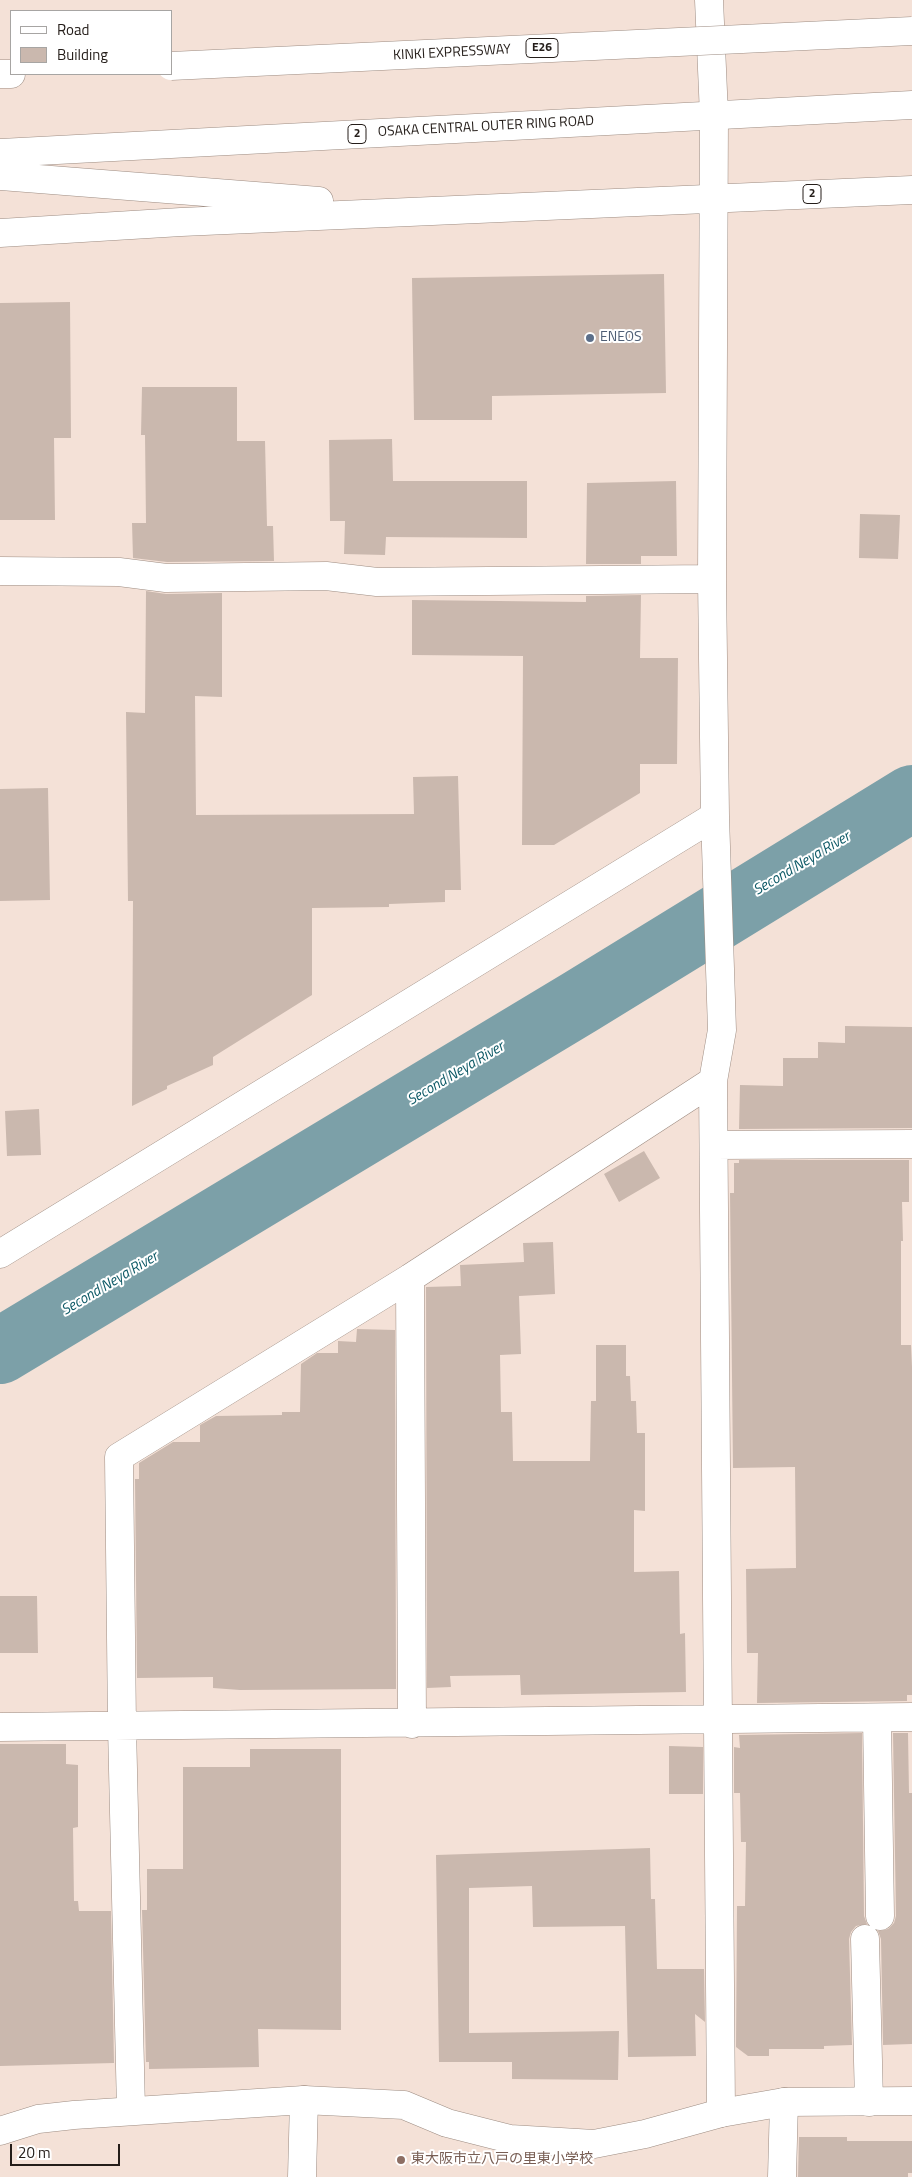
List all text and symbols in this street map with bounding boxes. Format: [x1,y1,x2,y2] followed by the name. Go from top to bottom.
[10,10,172,75] legend
[57,18,89,41] text: Road
[526,38,558,58] road number: E26
[393,42,511,64] street label: KINKI EXPRESSWAY
[57,43,108,66] text: Building
[377,113,595,141] street label: OSAKA CENTRAL OUTER RING ROAD
[348,125,366,144] road number: 2
[803,184,821,203] road number: 2
[600,330,642,346] place label: ENEOS
[584,332,596,344] marker: ENEOS
[750,828,854,900] water label: Second Neya River
[404,1038,508,1110] water label: Second Neya River
[58,1248,162,1320] water label: Second Neya River
[12,2134,122,2166] scale bar
[18,2141,51,2164] text: 20 m
[411,2152,593,2168] place label: 東大阪市立八戸の里東小学校
[395,2154,407,2166] marker: 東大阪市立八戸の里東小学校

